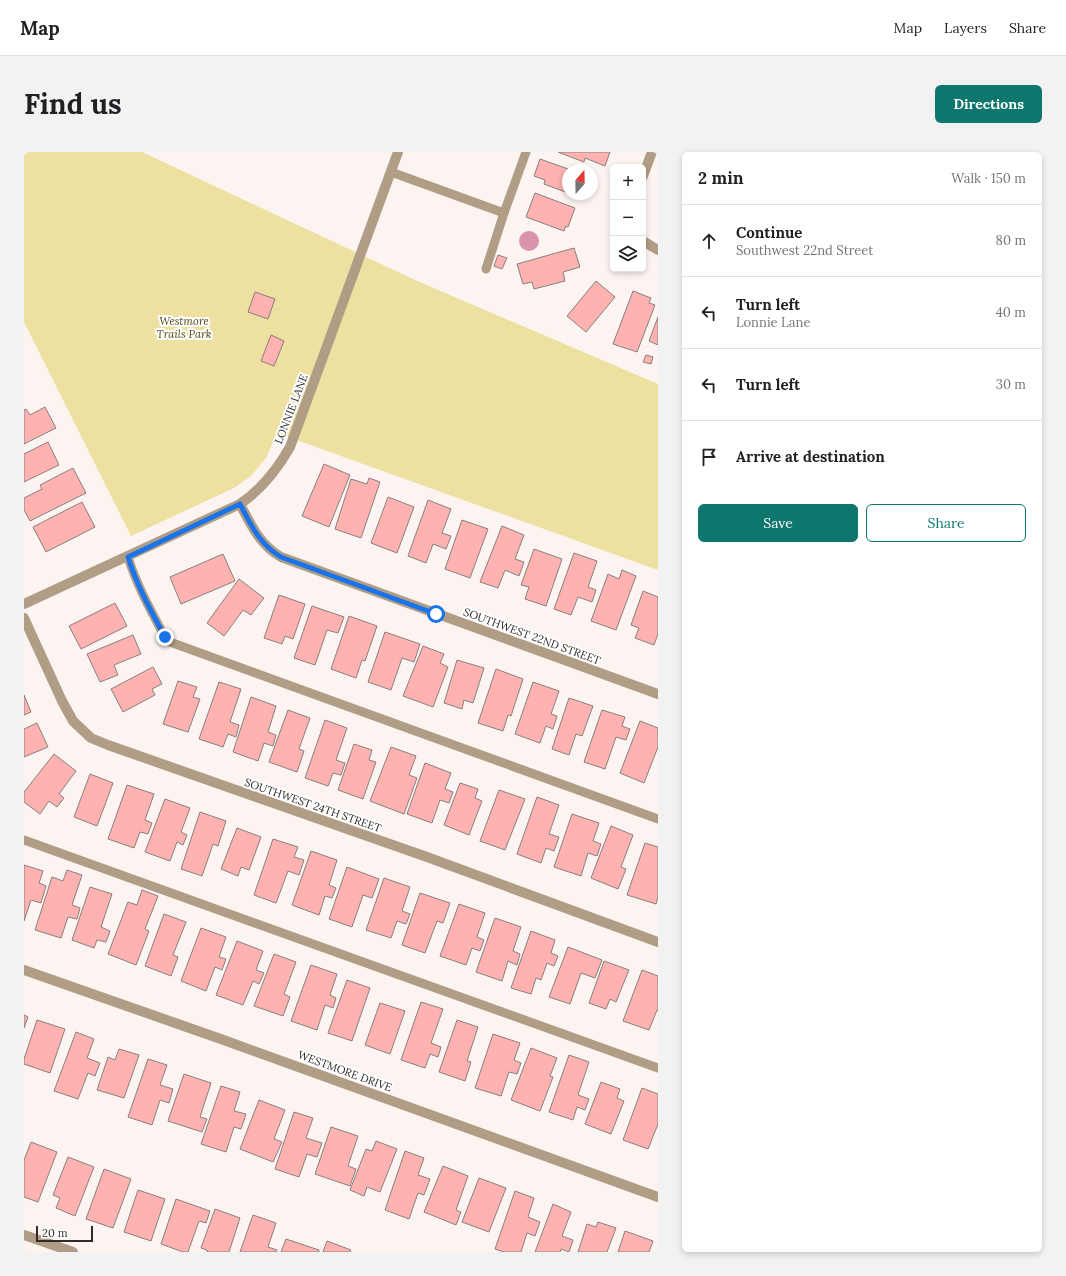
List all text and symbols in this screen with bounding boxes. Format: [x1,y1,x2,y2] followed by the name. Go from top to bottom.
[20,16,60,40] text: Map
[894,19,922,37] text: Map
[944,19,987,37] text: Layers
[1009,19,1046,37] text: Share
[935,85,1042,123] button: Directions
[24,86,122,122] text: Find us
[562,164,598,200] north arrow
[610,164,646,272] map controls
[610,164,646,200] button: +
[698,167,744,189] text: 2 min
[951,170,1026,187] text: Walk · 150 m
[610,200,646,236] button: −
[736,223,802,242] text: Continue
[698,230,720,252] icon: ahead
[996,232,1026,249] text: 80 m
[610,236,646,272] button: layers
[736,242,873,259] text: Southwest 22nd Street
[736,295,800,314] text: Turn left
[698,302,720,324] icon: left
[996,304,1026,321] text: 40 m
[156,314,212,341] park label: Westmore Trails Park
[736,314,810,331] text: Lonnie Lane
[271,372,311,446] street label: LONNIE LANE
[698,374,720,396] icon: left
[736,375,800,394] text: Turn left
[996,376,1026,393] text: 30 m
[698,446,720,468] icon: arrive
[736,447,885,466] text: Arrive at destination
[698,504,858,542] button: Save
[866,504,1026,542] button: Share
[427,605,445,623] route start
[461,605,603,667] street label: SOUTHWEST 22ND STREET
[156,628,174,646] route end
[243,775,383,835] street label: SOUTHWEST 24TH STREET
[296,1047,394,1095] street label: WESTMORE DRIVE
[36,1224,93,1243] scale bar
[42,1226,67,1240] text: 20 m

